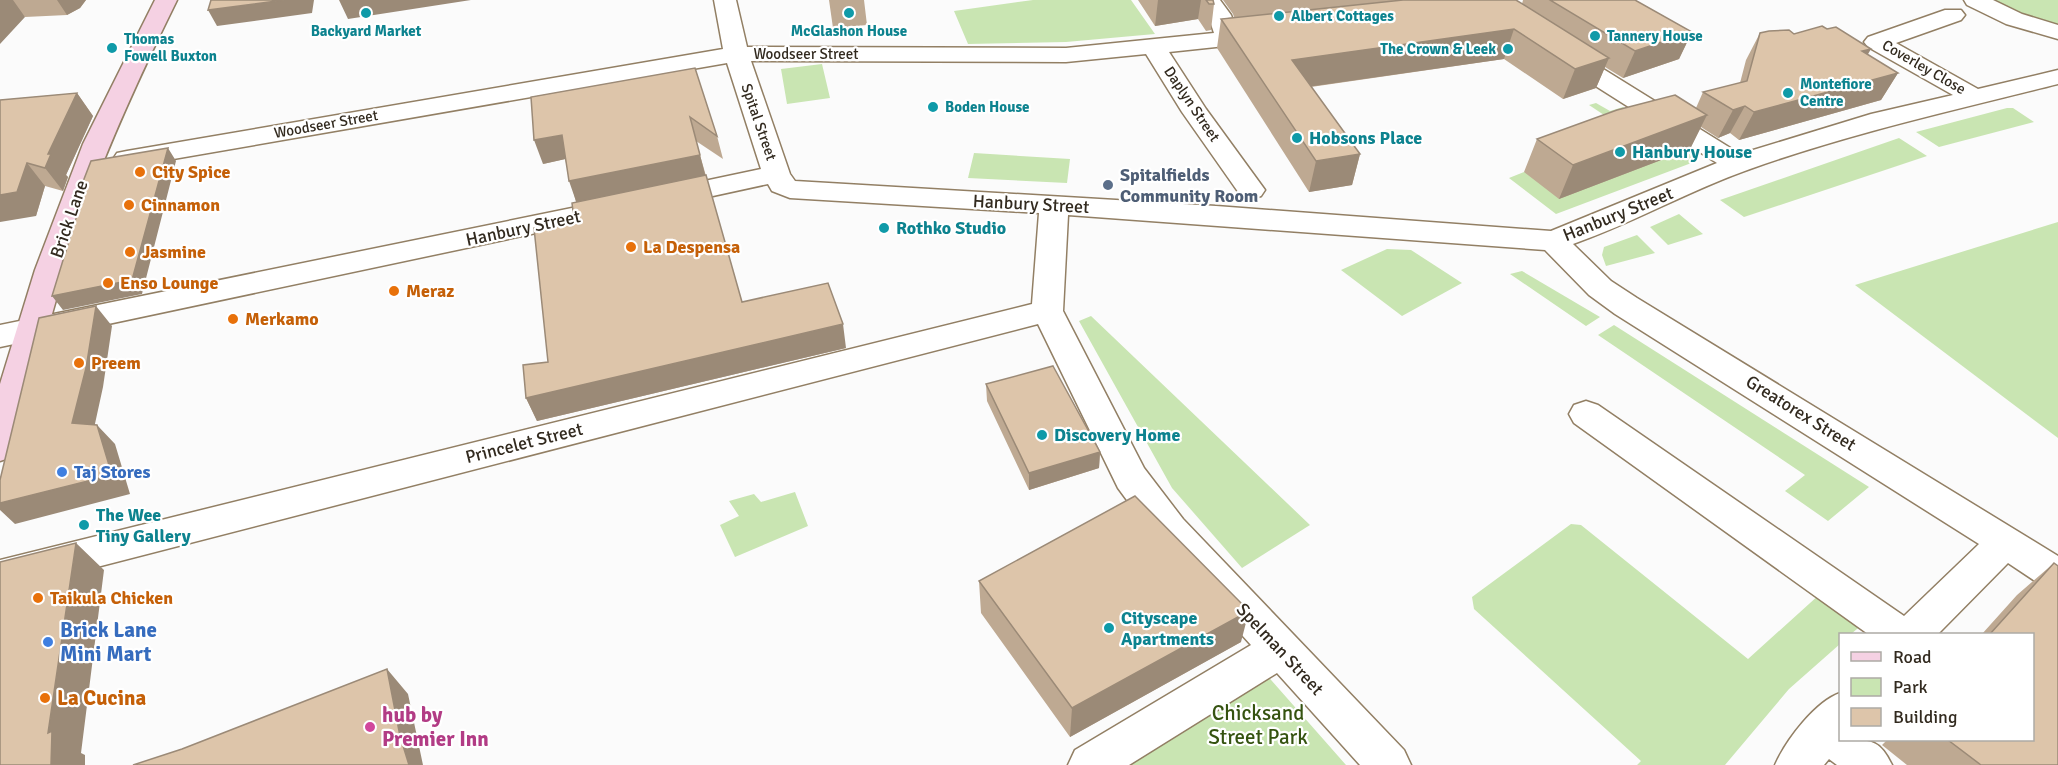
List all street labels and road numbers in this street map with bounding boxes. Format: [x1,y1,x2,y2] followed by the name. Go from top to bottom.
[1879,36,1969,98] street label: Coverley Close
[753,45,859,63] street label: Woodseer Street
[1160,63,1224,145] street label: Daplyn Street
[737,81,781,163] street label: Spital Street
[273,106,379,142] street label: Woodseer Street
[45,177,93,261] street label: Brick Lane
[1560,182,1676,246] street label: Hanbury Street
[972,190,1090,218] street label: Hanbury Street
[464,205,582,251] street label: Hanbury Street
[1742,370,1860,456] street label: Greatorex Street
[463,418,585,468] street label: Princelet Street
[1232,598,1328,700] street label: Spelman Street

